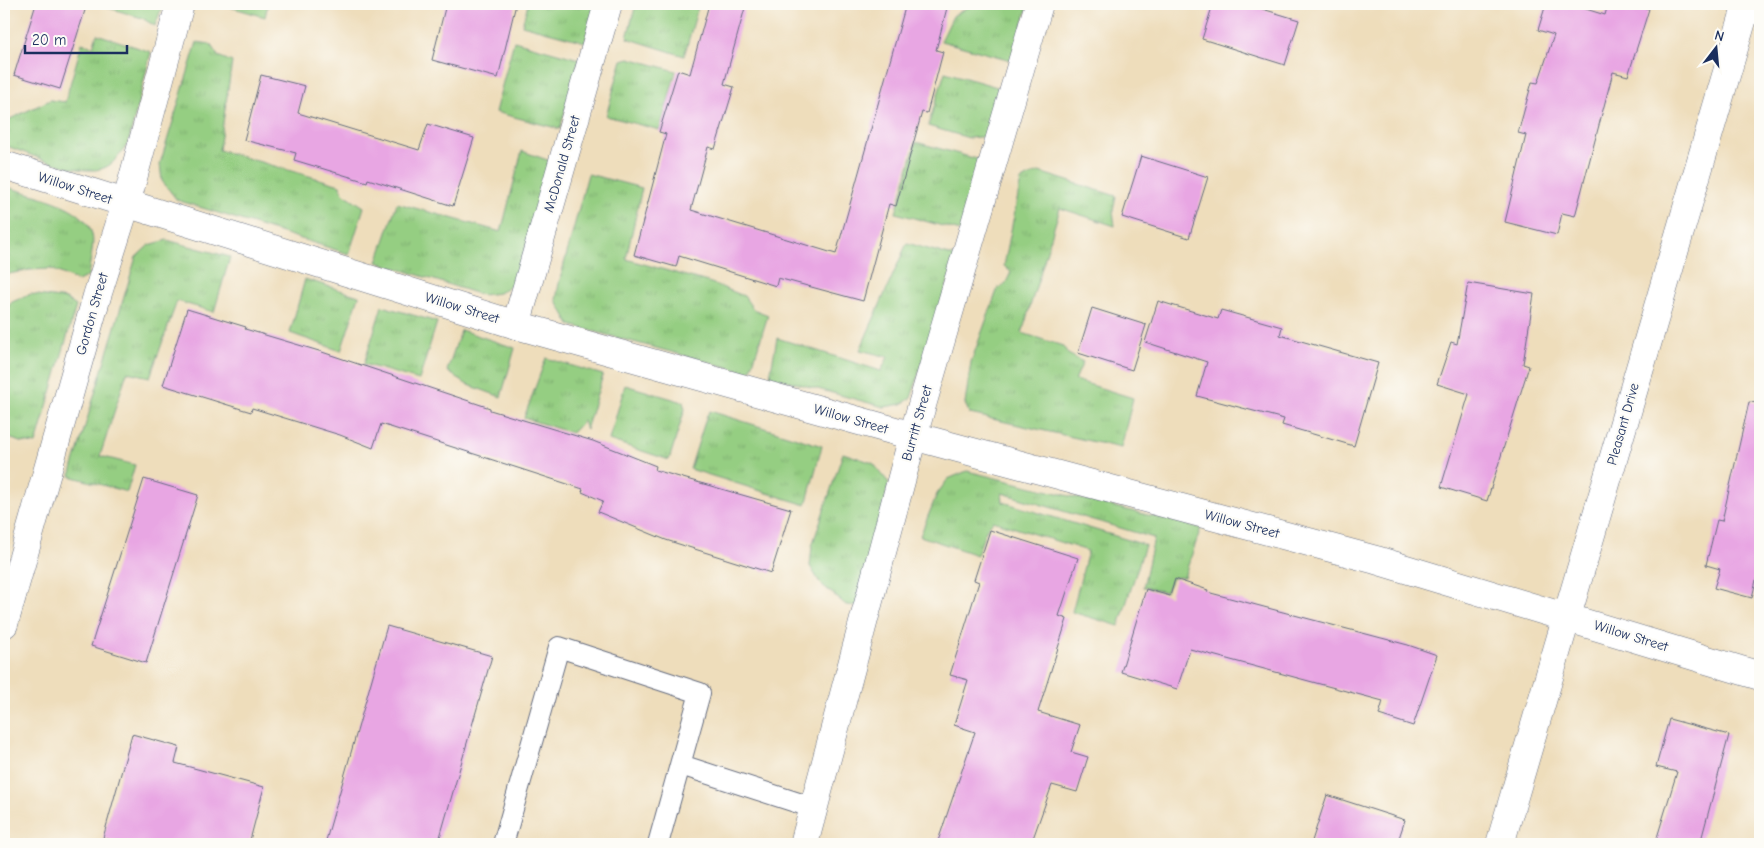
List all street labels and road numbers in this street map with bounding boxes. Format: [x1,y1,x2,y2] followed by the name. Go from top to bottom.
[540,113,584,214] street label: McDonald Street
[36,168,115,208] street label: Willow Street
[72,270,112,357] street label: Gordon Street
[423,289,502,328] street label: Willow Street
[1603,381,1643,467] street label: Pleasant Drive
[898,382,936,463] street label: Burritt Street
[812,400,891,438] street label: Willow Street
[1203,506,1282,542] street label: Willow Street
[1592,617,1671,656] street label: Willow Street

